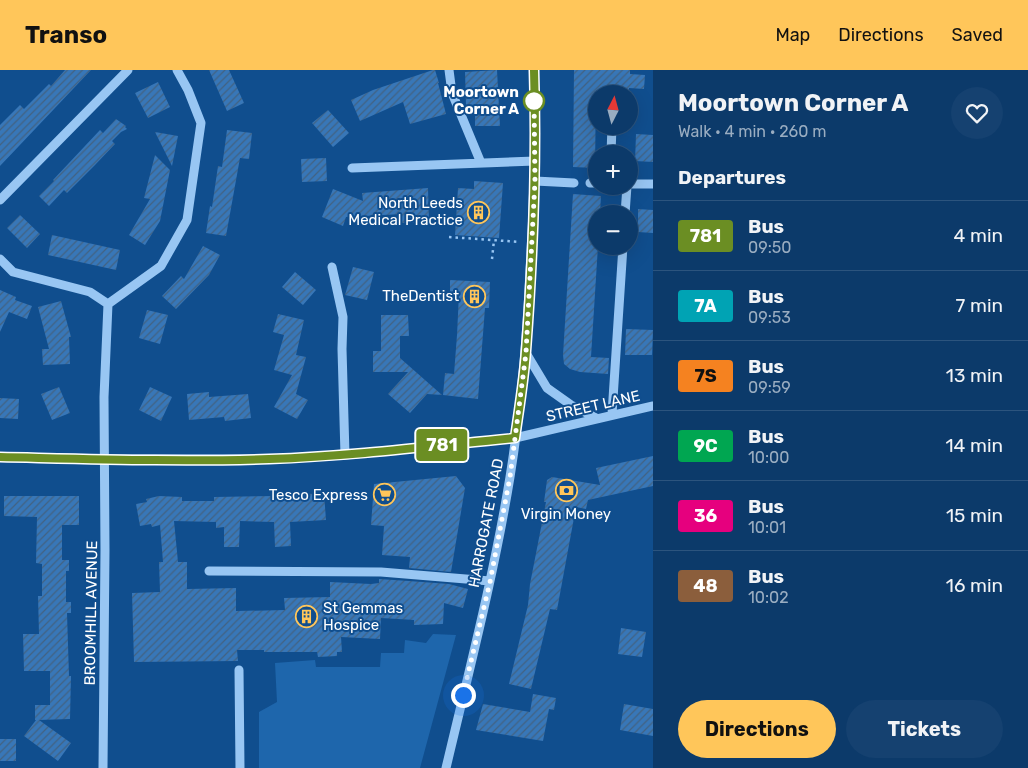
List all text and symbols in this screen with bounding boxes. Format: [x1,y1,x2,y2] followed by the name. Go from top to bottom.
[25,21,107,49] text: Transo
[775,24,810,46] text: Map
[838,24,924,46] text: Directions
[952,24,1003,46] text: Saved
[443,83,519,118] place label: Moortown Corner A
[588,85,638,135] north arrow
[588,85,638,255] map controls
[951,87,1003,139] button: heart
[678,89,908,117] text: Moortown Corner A
[523,90,545,112] marker: Moortown Corner A
[678,122,827,141] text: Walk · 4 min · 260 m
[588,145,638,195] button: +
[678,166,786,189] text: Departures
[348,194,463,229] place label: North Leeds Medical Practice
[467,200,491,224] building icon: North Leeds Medical Practice
[588,205,638,255] button: −
[748,215,784,238] text: Bus
[954,224,1003,247] text: 4 min
[690,225,721,247] text: 781
[748,238,791,257] text: 09:50
[463,284,487,308] building icon: TheDentist
[748,285,784,308] text: Bus
[382,287,459,305] place label: TheDentist
[956,294,1003,317] text: 7 min
[694,295,717,317] text: 7A
[748,308,791,327] text: 09:53
[748,355,784,378] text: Bus
[946,364,1003,387] text: 13 min
[694,365,717,387] text: 7S
[748,378,791,397] text: 09:59
[544,386,642,426] street label: STREET LANE
[748,425,784,448] text: Bus
[413,429,471,461] line badge: 781
[426,434,458,456] text: 781
[945,434,1003,457] text: 14 min
[693,435,718,457] text: 9C
[748,448,789,467] text: 10:00
[465,457,507,589] street label: HARROGATE ROAD
[554,479,578,503] bank icon: Virgin Money
[372,483,396,507] supermarket icon: Tesco Express
[269,486,368,504] place label: Tesco Express
[748,495,784,518] text: Bus
[946,504,1003,527] text: 15 min
[521,505,611,523] place label: Virgin Money
[694,505,717,527] text: 36
[748,518,786,537] text: 10:01
[81,540,101,686] street label: BROOMHILL AVENUE
[748,565,784,588] text: Bus
[946,574,1003,597] text: 16 min
[693,575,718,597] text: 48
[748,588,789,607] text: 10:02
[323,599,403,634] place label: St Gemmas Hospice
[295,605,319,629] building icon: St Gemmas Hospice
[451,683,476,708] your location
[678,700,836,758] button: Directions
[846,700,1003,758] button: Tickets

